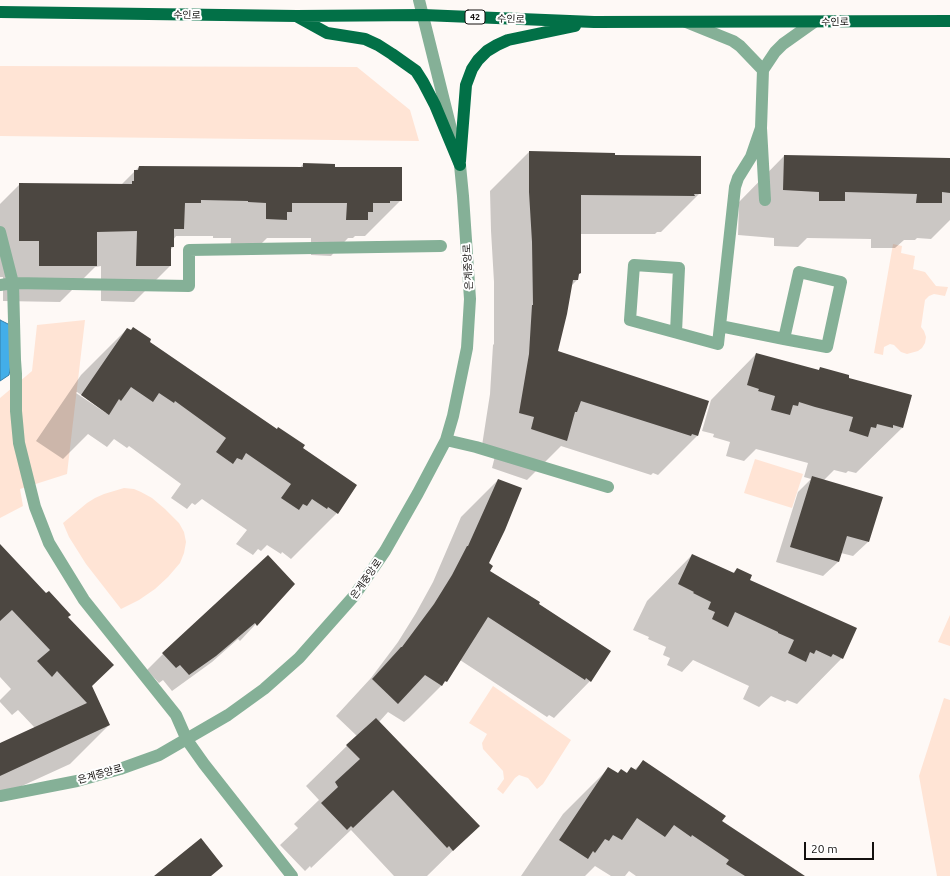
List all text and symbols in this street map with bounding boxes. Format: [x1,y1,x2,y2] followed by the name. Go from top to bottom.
[173,9,201,21] street label: 수인로
[465,10,485,24] road number: 42
[497,13,525,25] street label: 수인로
[821,16,849,28] street label: 수인로
[461,244,475,290] street label: 은계중앙로
[348,557,384,601] street label: 은계중앙로
[76,762,124,786] street label: 은계중앙로
[806,834,876,860] scale bar
[811,842,838,855] text: 20 m

